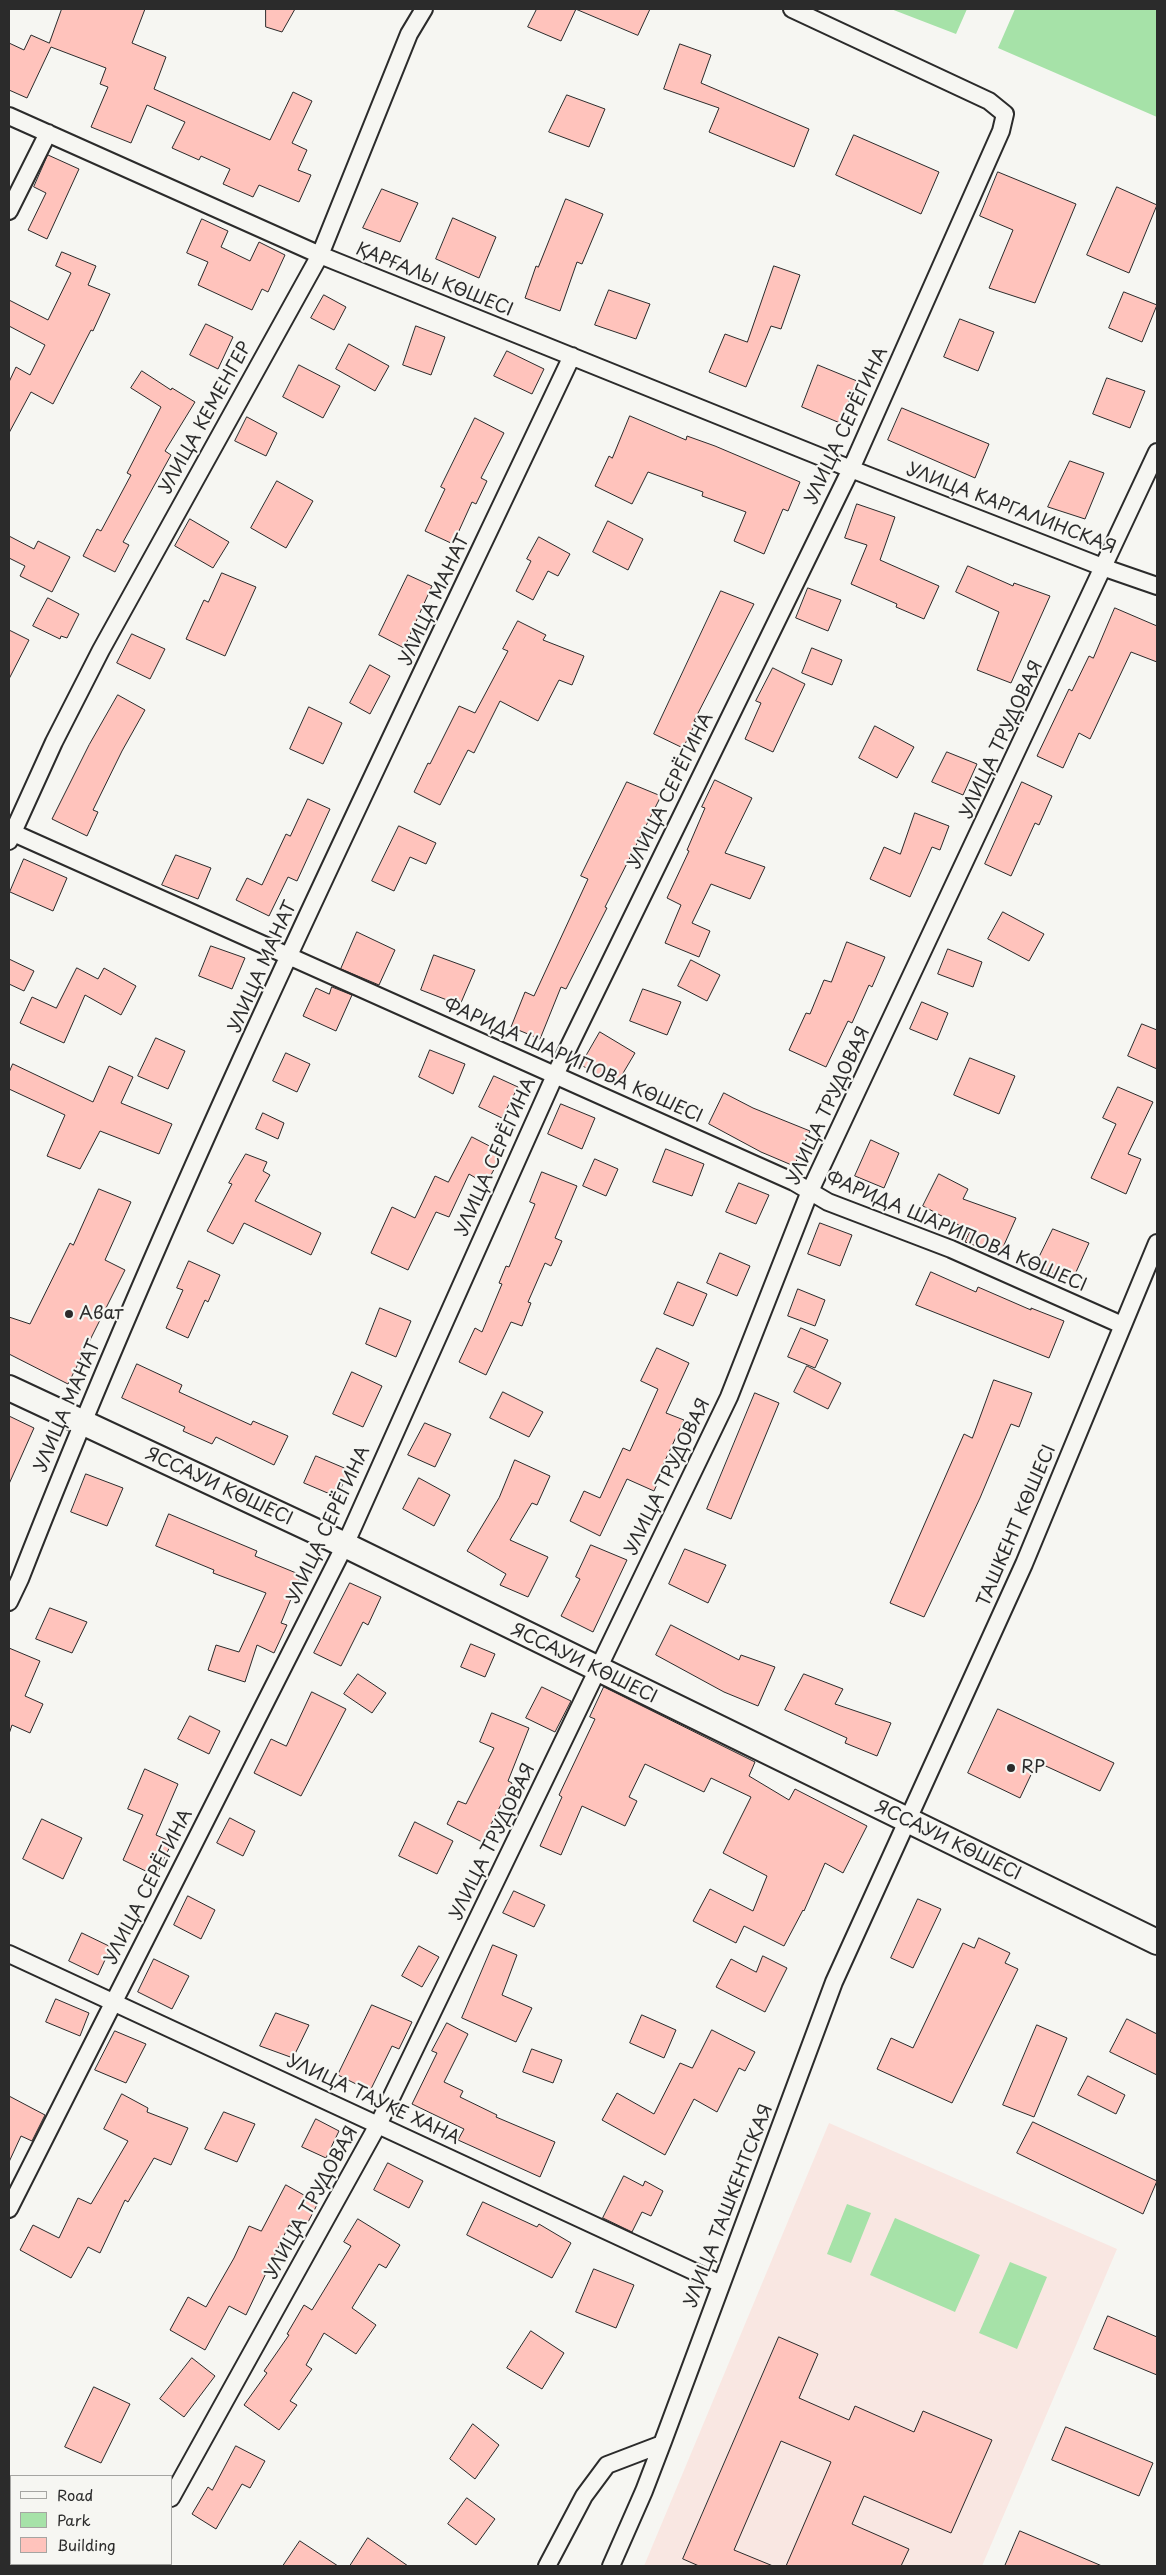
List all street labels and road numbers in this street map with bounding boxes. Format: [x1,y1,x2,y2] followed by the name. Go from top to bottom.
[352,239,516,321] street label: ҚАРҒАЛЫ КӨШЕСІ
[155,338,257,498] street label: УЛИЦА КЕМЕНГЕР
[801,344,893,508] street label: УЛИЦА СЕРЁГИНА
[903,459,1119,559] street label: УЛИЦА КАРГАЛИНСКАЯ
[395,531,475,669] street label: УЛИЦА МАНАТ
[956,658,1048,822] street label: УЛИЦА ТРУДОВАЯ
[624,709,718,873] street label: УЛИЦА СЕРЁГИНА
[224,898,302,1036] street label: УЛИЦА МАНАТ
[440,994,706,1128] street label: ФАРИДА ШАРИПОВА КӨШЕСІ
[783,1024,875,1188] street label: УЛИЦА ТРУДОВАЯ
[451,1074,541,1240] street label: УЛИЦА СЕРЁГИНА
[823,1167,1089,1297] street label: ФАРИДА ШАРИПОВА КӨШЕСІ
[30,1336,106,1476] street label: УЛИЦА МАНАТ
[621,1395,715,1559] street label: УЛИЦА ТРУДОВАЯ
[973,1442,1061,1610] street label: ТАШКЕНТ КӨШЕСІ
[283,1443,375,1607] street label: УЛИЦА СЕРЁГИНА
[142,1444,296,1530] street label: ЯССАУИ КӨШЕСІ
[508,1619,660,1709] street label: ЯССАУИ КӨШЕСІ
[446,1760,540,1924] street label: УЛИЦА ТРУДОВАЯ
[872,1796,1024,1886] street label: ЯССАУИ КӨШЕСІ
[101,1806,197,1968] street label: УЛИЦА СЕРЁГИНА
[283,2050,463,2150] street label: УЛИЦА ТАУКЕ ХАНА
[680,2101,778,2311] street label: УЛИЦА ТАШКЕНТСКАЯ
[261,2123,363,2283] street label: УЛИЦА ТРУДОВАЯ

